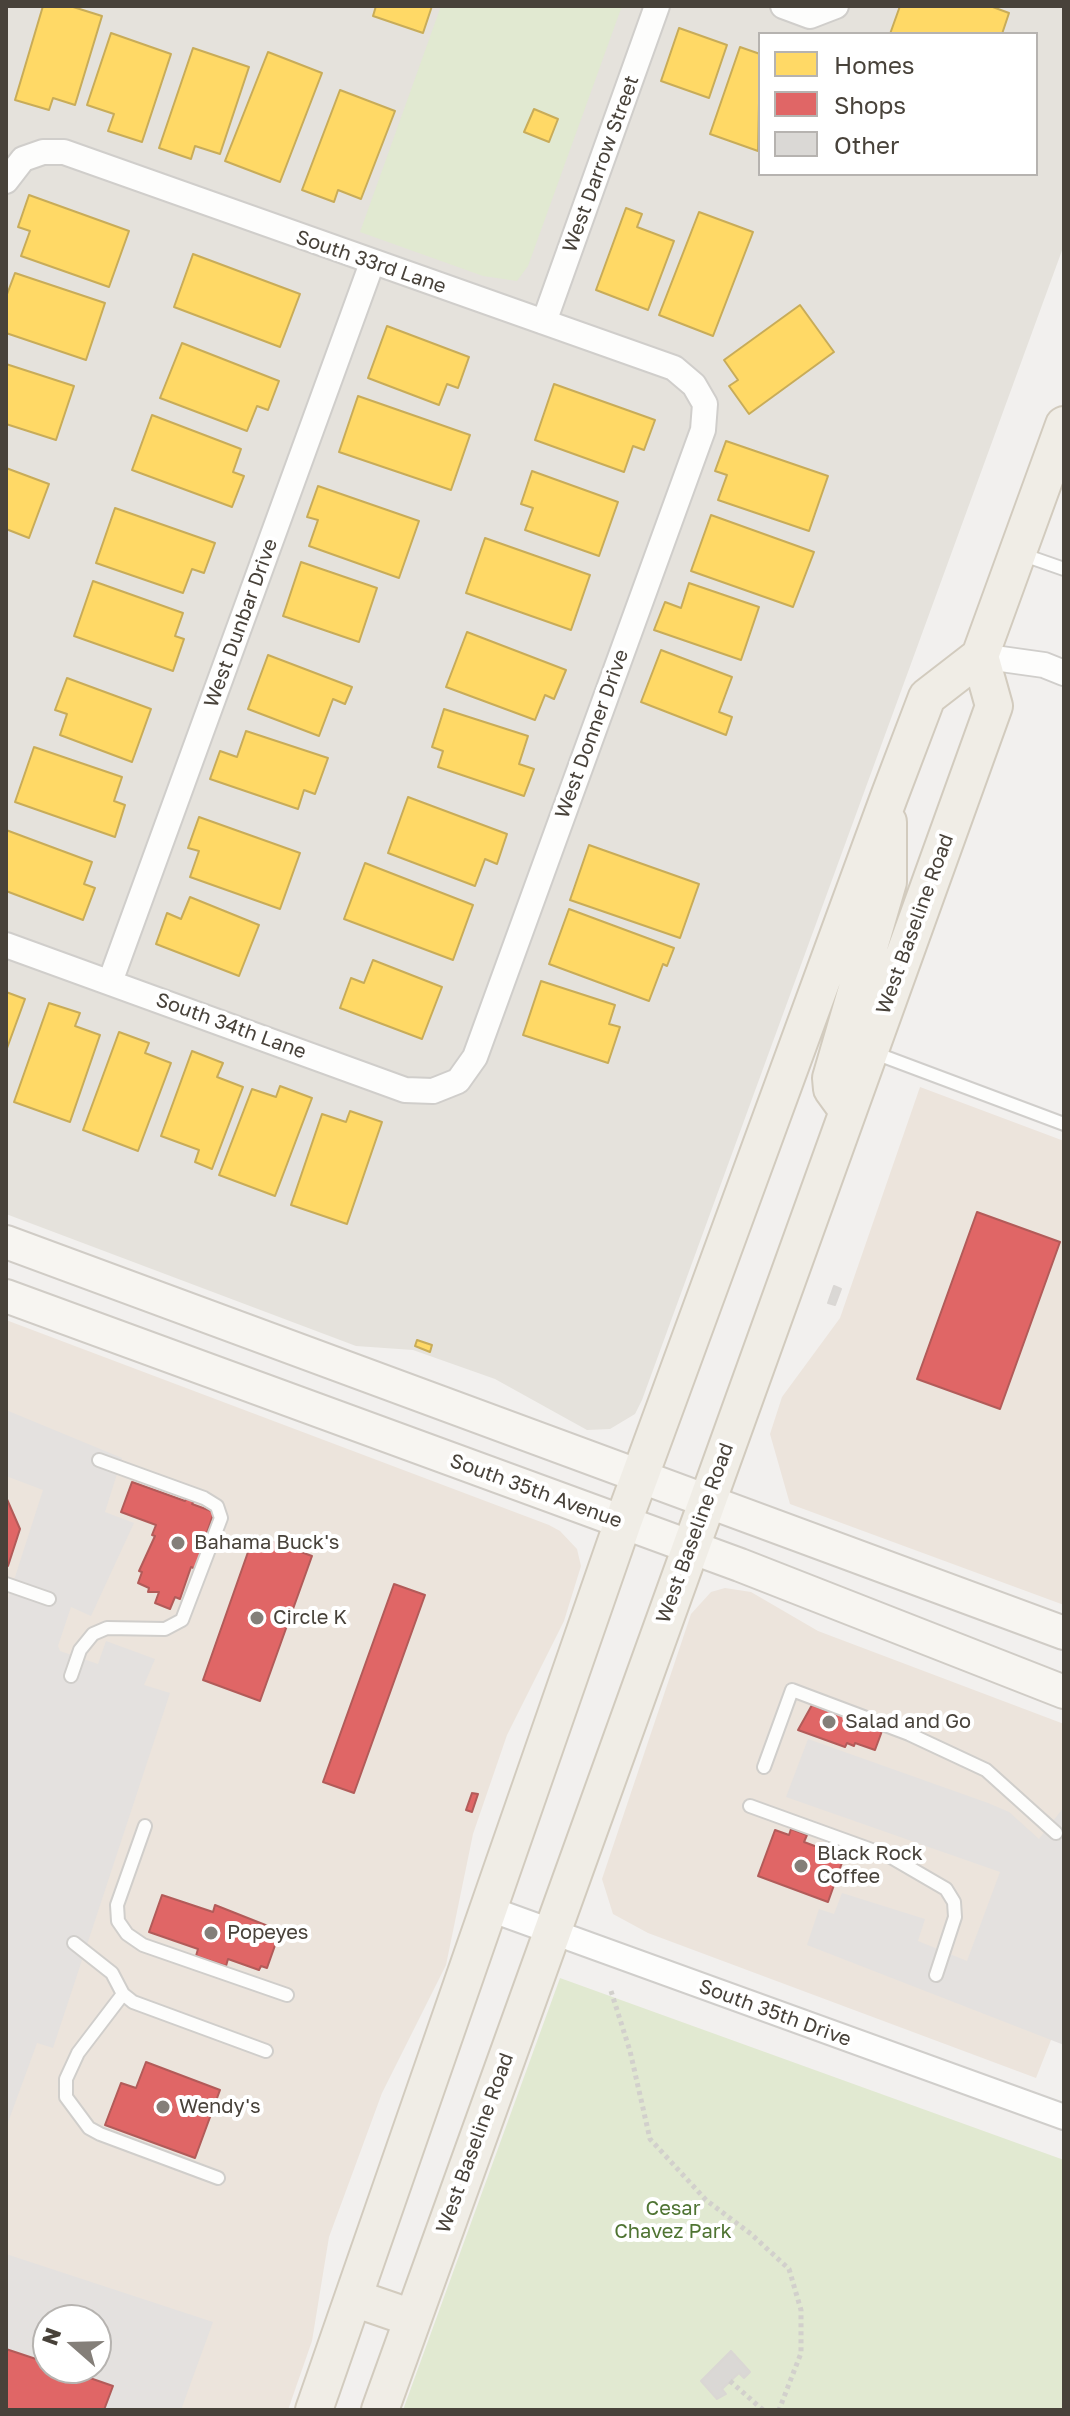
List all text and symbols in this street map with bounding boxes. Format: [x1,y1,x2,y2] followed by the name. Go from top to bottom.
[758,32,1038,176] legend
[834,50,915,79] text: Homes
[558,72,644,256] street label: West Darrow Street
[834,90,906,119] text: Shops
[834,130,899,159] text: Other
[293,225,449,299] street label: South 33rd Lane
[199,535,283,711] street label: West Dunbar Drive
[550,646,634,822] street label: West Donner Drive
[871,831,959,1017] street label: West Baseline Road
[153,988,309,1064] street label: South 34th Lane
[651,1440,739,1626] street label: West Baseline Road
[447,1449,625,1533] street label: South 35th Avenue
[194,1531,339,1555] place label: Bahama Buck's
[169,1534,187,1552] marker: Bahama Buck's
[273,1606,347,1630] place label: Circle K
[248,1609,266,1627] marker: Circle K
[845,1710,971,1734] place label: Salad and Go
[820,1713,838,1731] marker: Salad and Go
[817,1842,923,1889] place label: Black Rock Coffee
[792,1857,810,1875] marker: Black Rock Coffee
[227,1921,308,1945] place label: Popeyes
[202,1924,220,1942] marker: Popeyes
[696,1974,854,2052] street label: South 35th Drive
[431,2050,519,2236] street label: West Baseline Road
[179,2095,261,2119] place label: Wendy's
[154,2098,172,2116] marker: Wendy's
[614,2197,732,2244] park label: Cesar Chavez Park
[32,2304,112,2384] north arrow
[35,2324,66,2349] text: N

